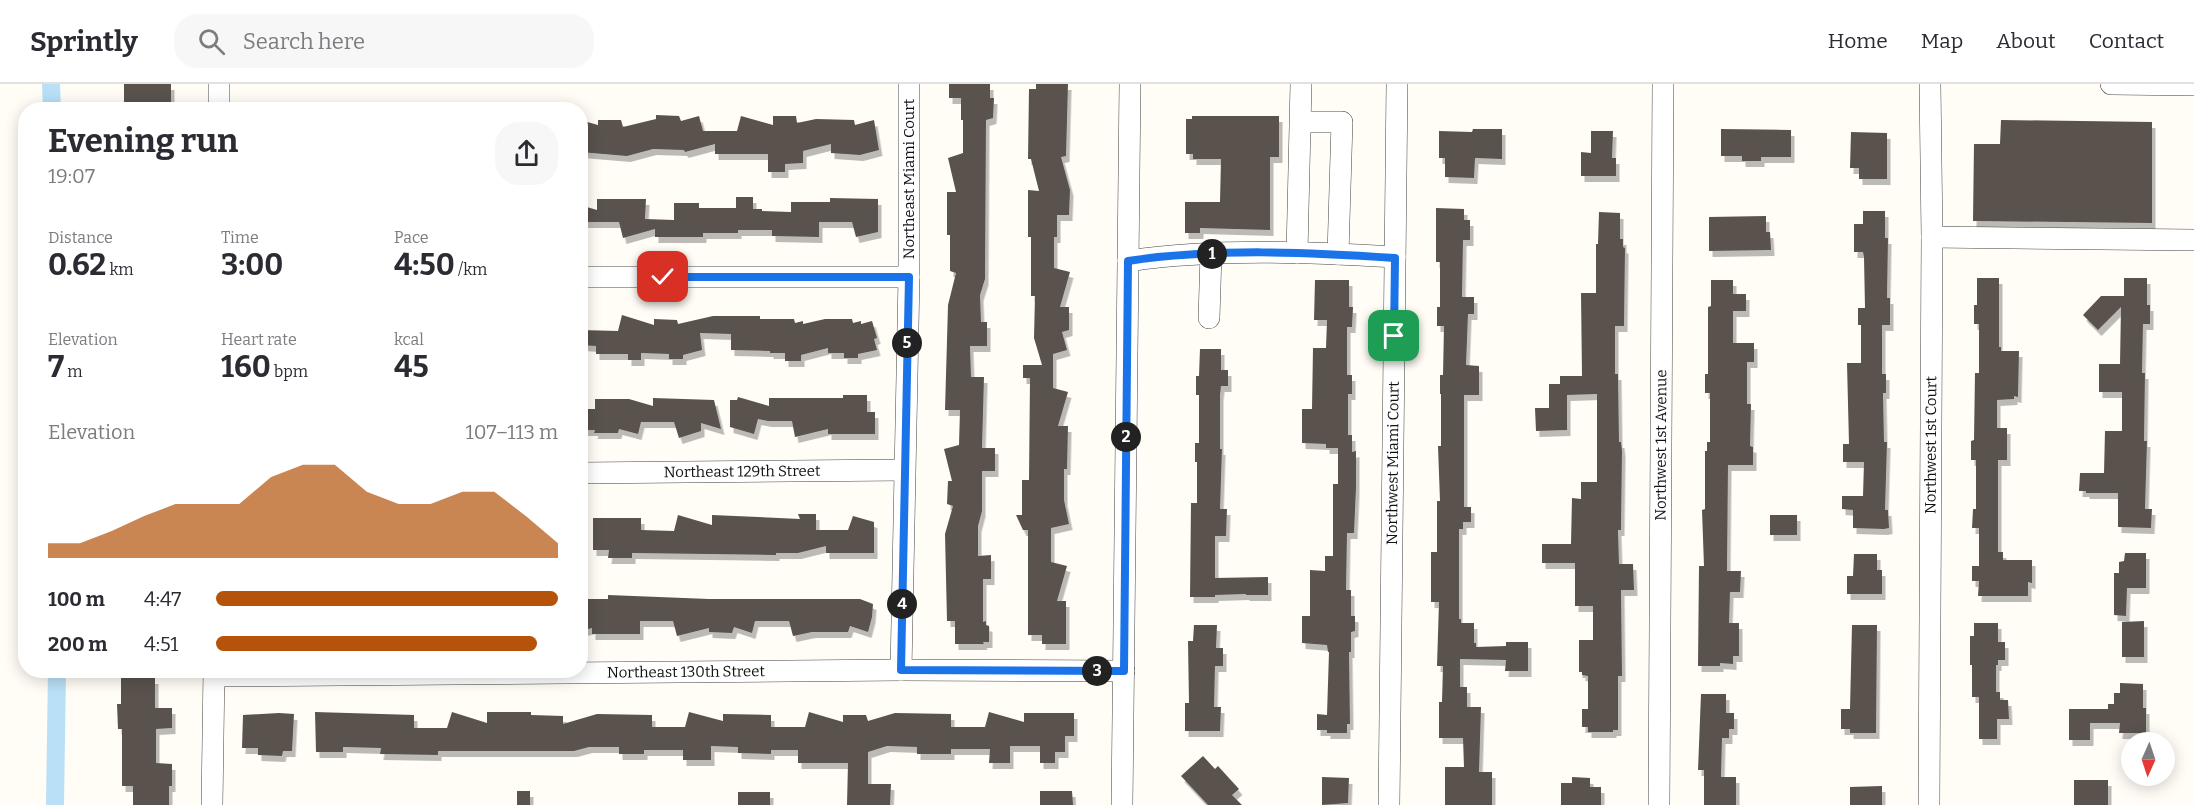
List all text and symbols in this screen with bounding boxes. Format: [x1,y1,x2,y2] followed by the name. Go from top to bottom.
[174,14,594,68] search box
[30,25,138,58] text: Sprintly
[195,25,228,58] icon: search
[243,28,365,55] text: Search here
[1828,28,1888,54] text: Home
[1921,28,1963,54] text: Map
[1996,28,2056,54] text: About
[2089,28,2164,54] text: Contact
[900,98,918,259] street label: Northeast Miami Court
[48,121,238,161] text: Evening run
[495,122,558,185] button: share
[48,164,95,188] text: 19:07
[48,228,113,247] text: Distance
[221,228,259,247] text: Time
[394,228,429,247] text: Pace
[1197,239,1227,269] pin: 1
[1209,244,1215,263] text: 1
[48,247,106,283] text: 0.62
[221,247,283,283] text: 3:00
[394,247,455,283] text: 4:50
[637,251,688,302] pin
[106,260,134,279] text: km
[455,260,487,279] text: /km
[646,260,679,293] icon: check
[1368,310,1419,361] pin
[1377,319,1410,352] icon: arrive
[892,328,922,358] pin: 5
[48,330,118,349] text: Elevation
[221,330,297,349] text: Heart rate
[394,330,424,349] text: kcal
[903,333,911,352] text: 5
[48,349,64,385] text: 7
[221,349,271,385] text: 160
[394,349,429,385] text: 45
[64,362,83,381] text: m
[271,362,308,381] text: bpm
[1652,369,1670,521] street label: Northwest 1st Avenue
[1922,376,1940,514] street label: Northwest 1st Court
[1383,381,1403,545] street label: Northwest Miami Court
[48,420,135,444] text: Elevation
[466,420,558,444] text: 107–113 m
[1111,422,1141,452] pin: 2
[1121,427,1131,446] text: 2
[664,462,821,481] street label: Northeast 129th Street
[48,587,105,611] text: 100 m
[144,587,181,611] text: 4:47
[887,589,917,619] pin: 4
[897,594,907,613] text: 4
[48,632,107,656] text: 200 m
[144,632,178,656] text: 4:51
[1082,656,1112,686] pin: 3
[1092,661,1102,680] text: 3
[607,662,766,682] street label: Northeast 130th Street
[2121,732,2175,786] north arrow
[2121,732,2175,786] map controls

